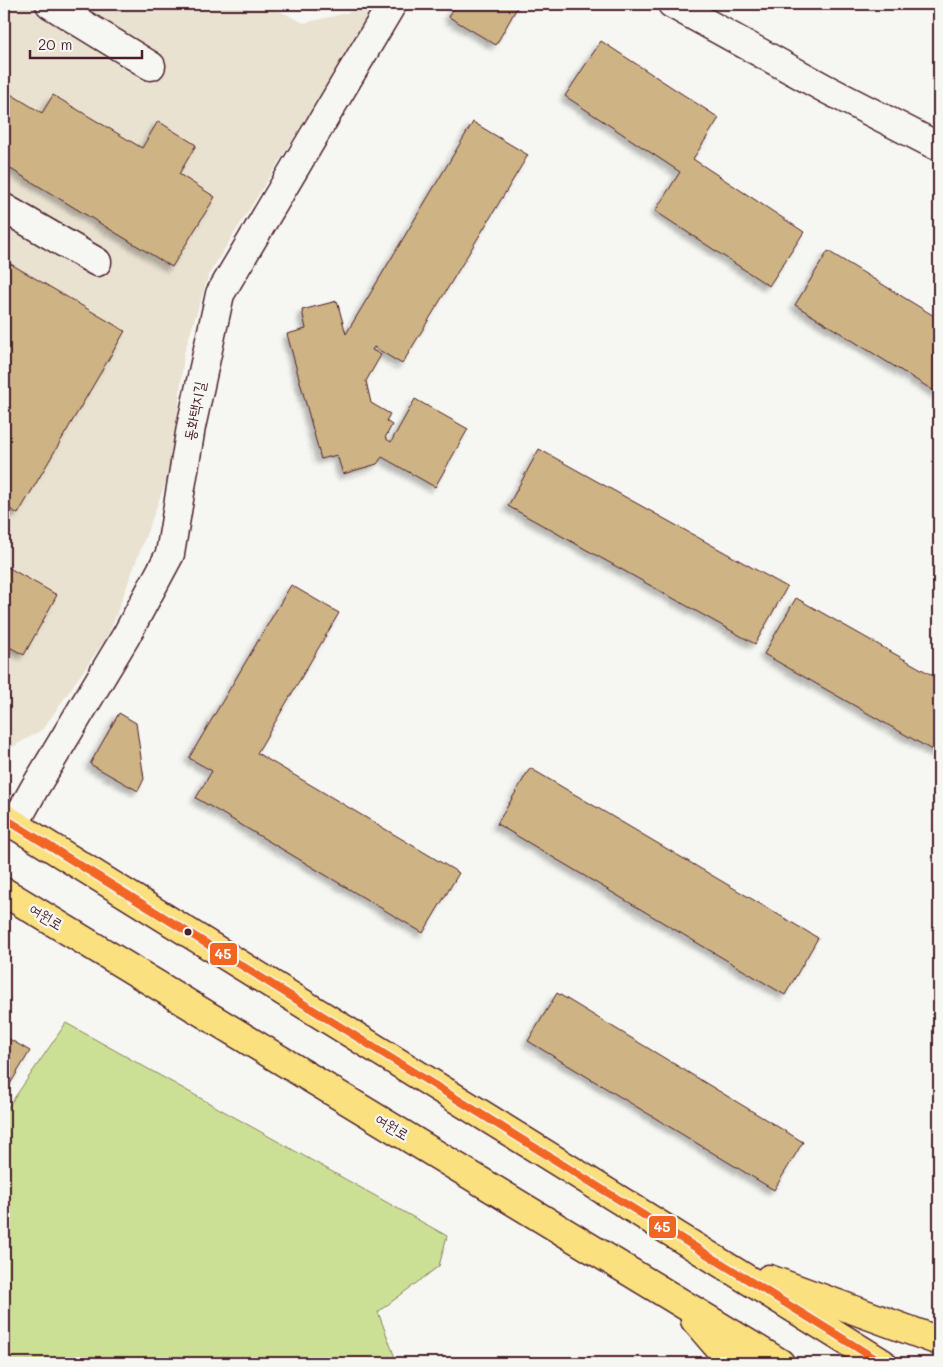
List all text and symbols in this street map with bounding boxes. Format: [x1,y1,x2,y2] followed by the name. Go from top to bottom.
[30,28,142,60] scale bar
[38,34,72,54] text: 20 m
[178,379,210,442] street label: 동화택지길
[26,898,67,934] street label: 여원로
[183,927,193,937] unlabelled marker
[209,942,238,966] line badge: 45
[214,944,232,963] text: 45
[372,1108,413,1144] street label: 여원로
[648,1215,677,1239] line badge: 45
[653,1217,671,1236] text: 45

